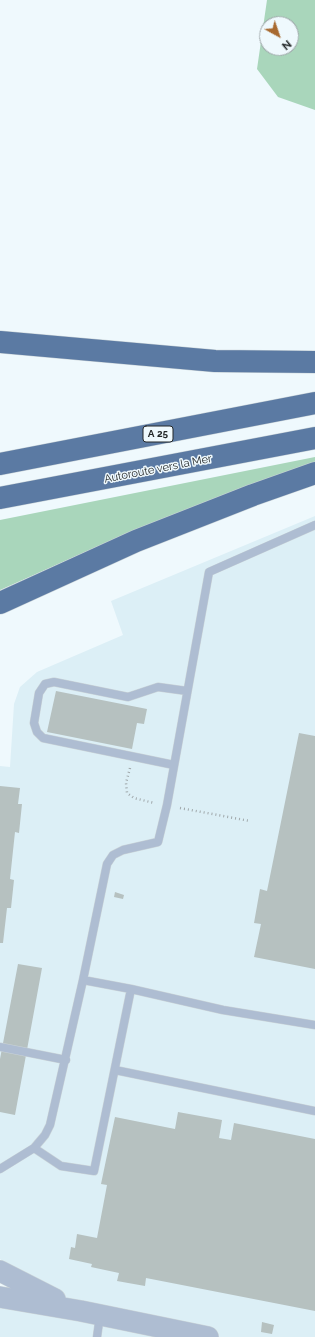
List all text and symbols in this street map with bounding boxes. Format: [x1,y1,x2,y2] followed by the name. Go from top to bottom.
[259,16,299,56] north arrow
[279,37,294,52] text: N
[143,426,173,442] road number: A 25
[103,452,213,486] street label: Autoroute vers la Mer

